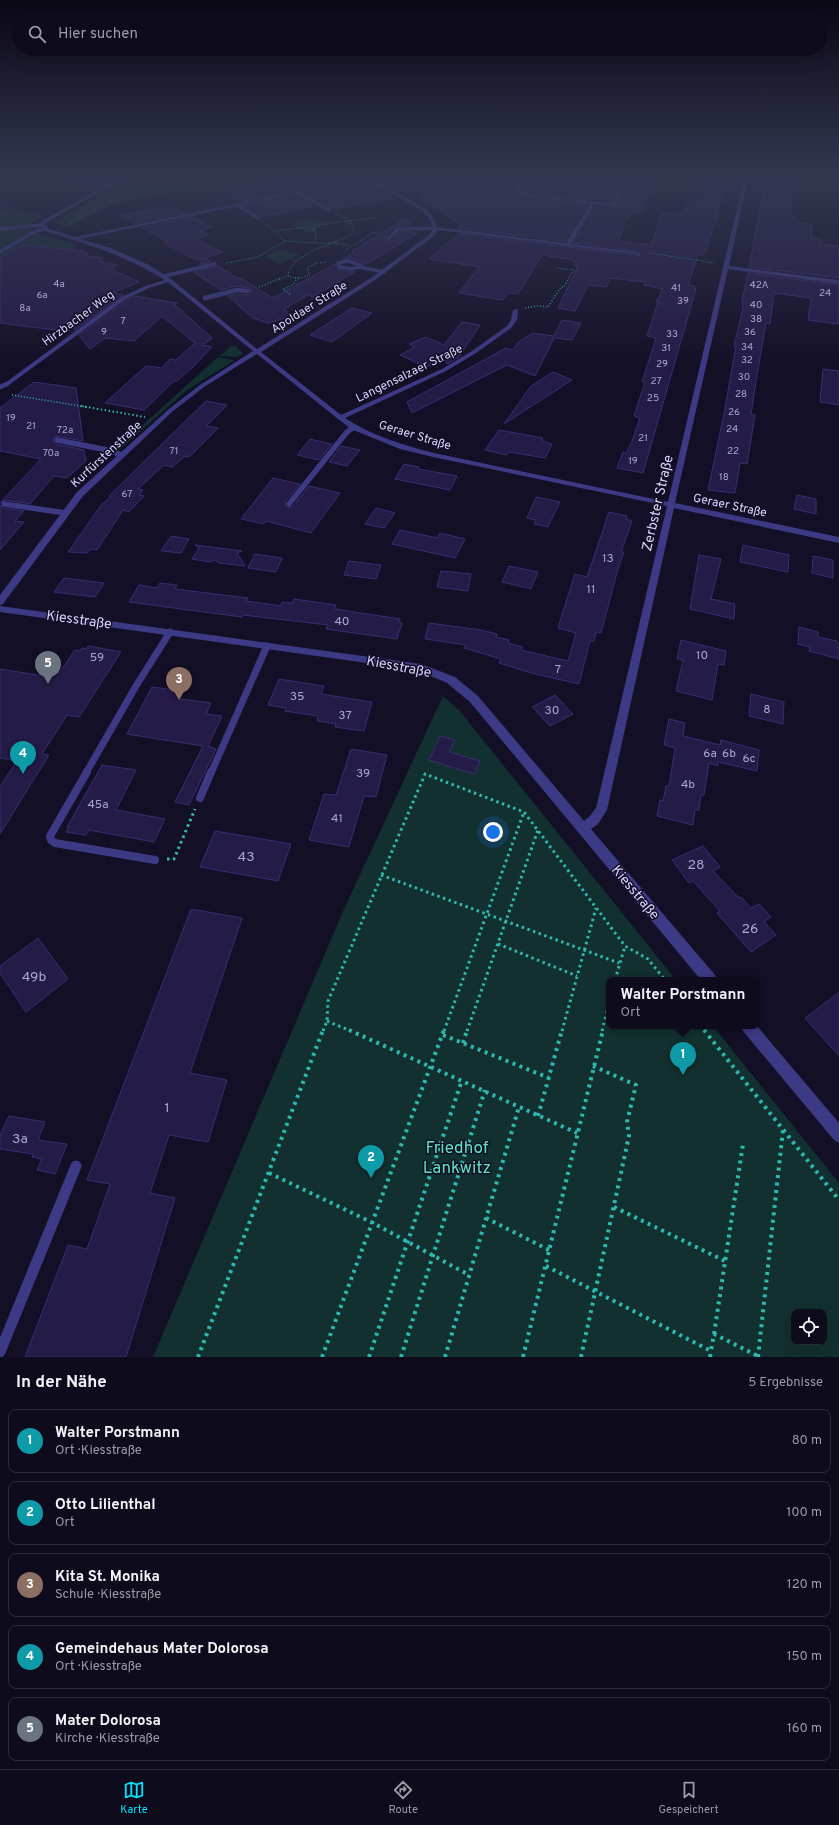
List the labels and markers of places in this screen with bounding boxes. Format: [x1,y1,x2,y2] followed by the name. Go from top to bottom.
[35,651,61,684] pin: 5
[166,667,192,700] pin: 3
[10,741,36,774] pin: 4
[670,1042,696,1075] pin: 1
[358,1145,384,1178] pin: 2

